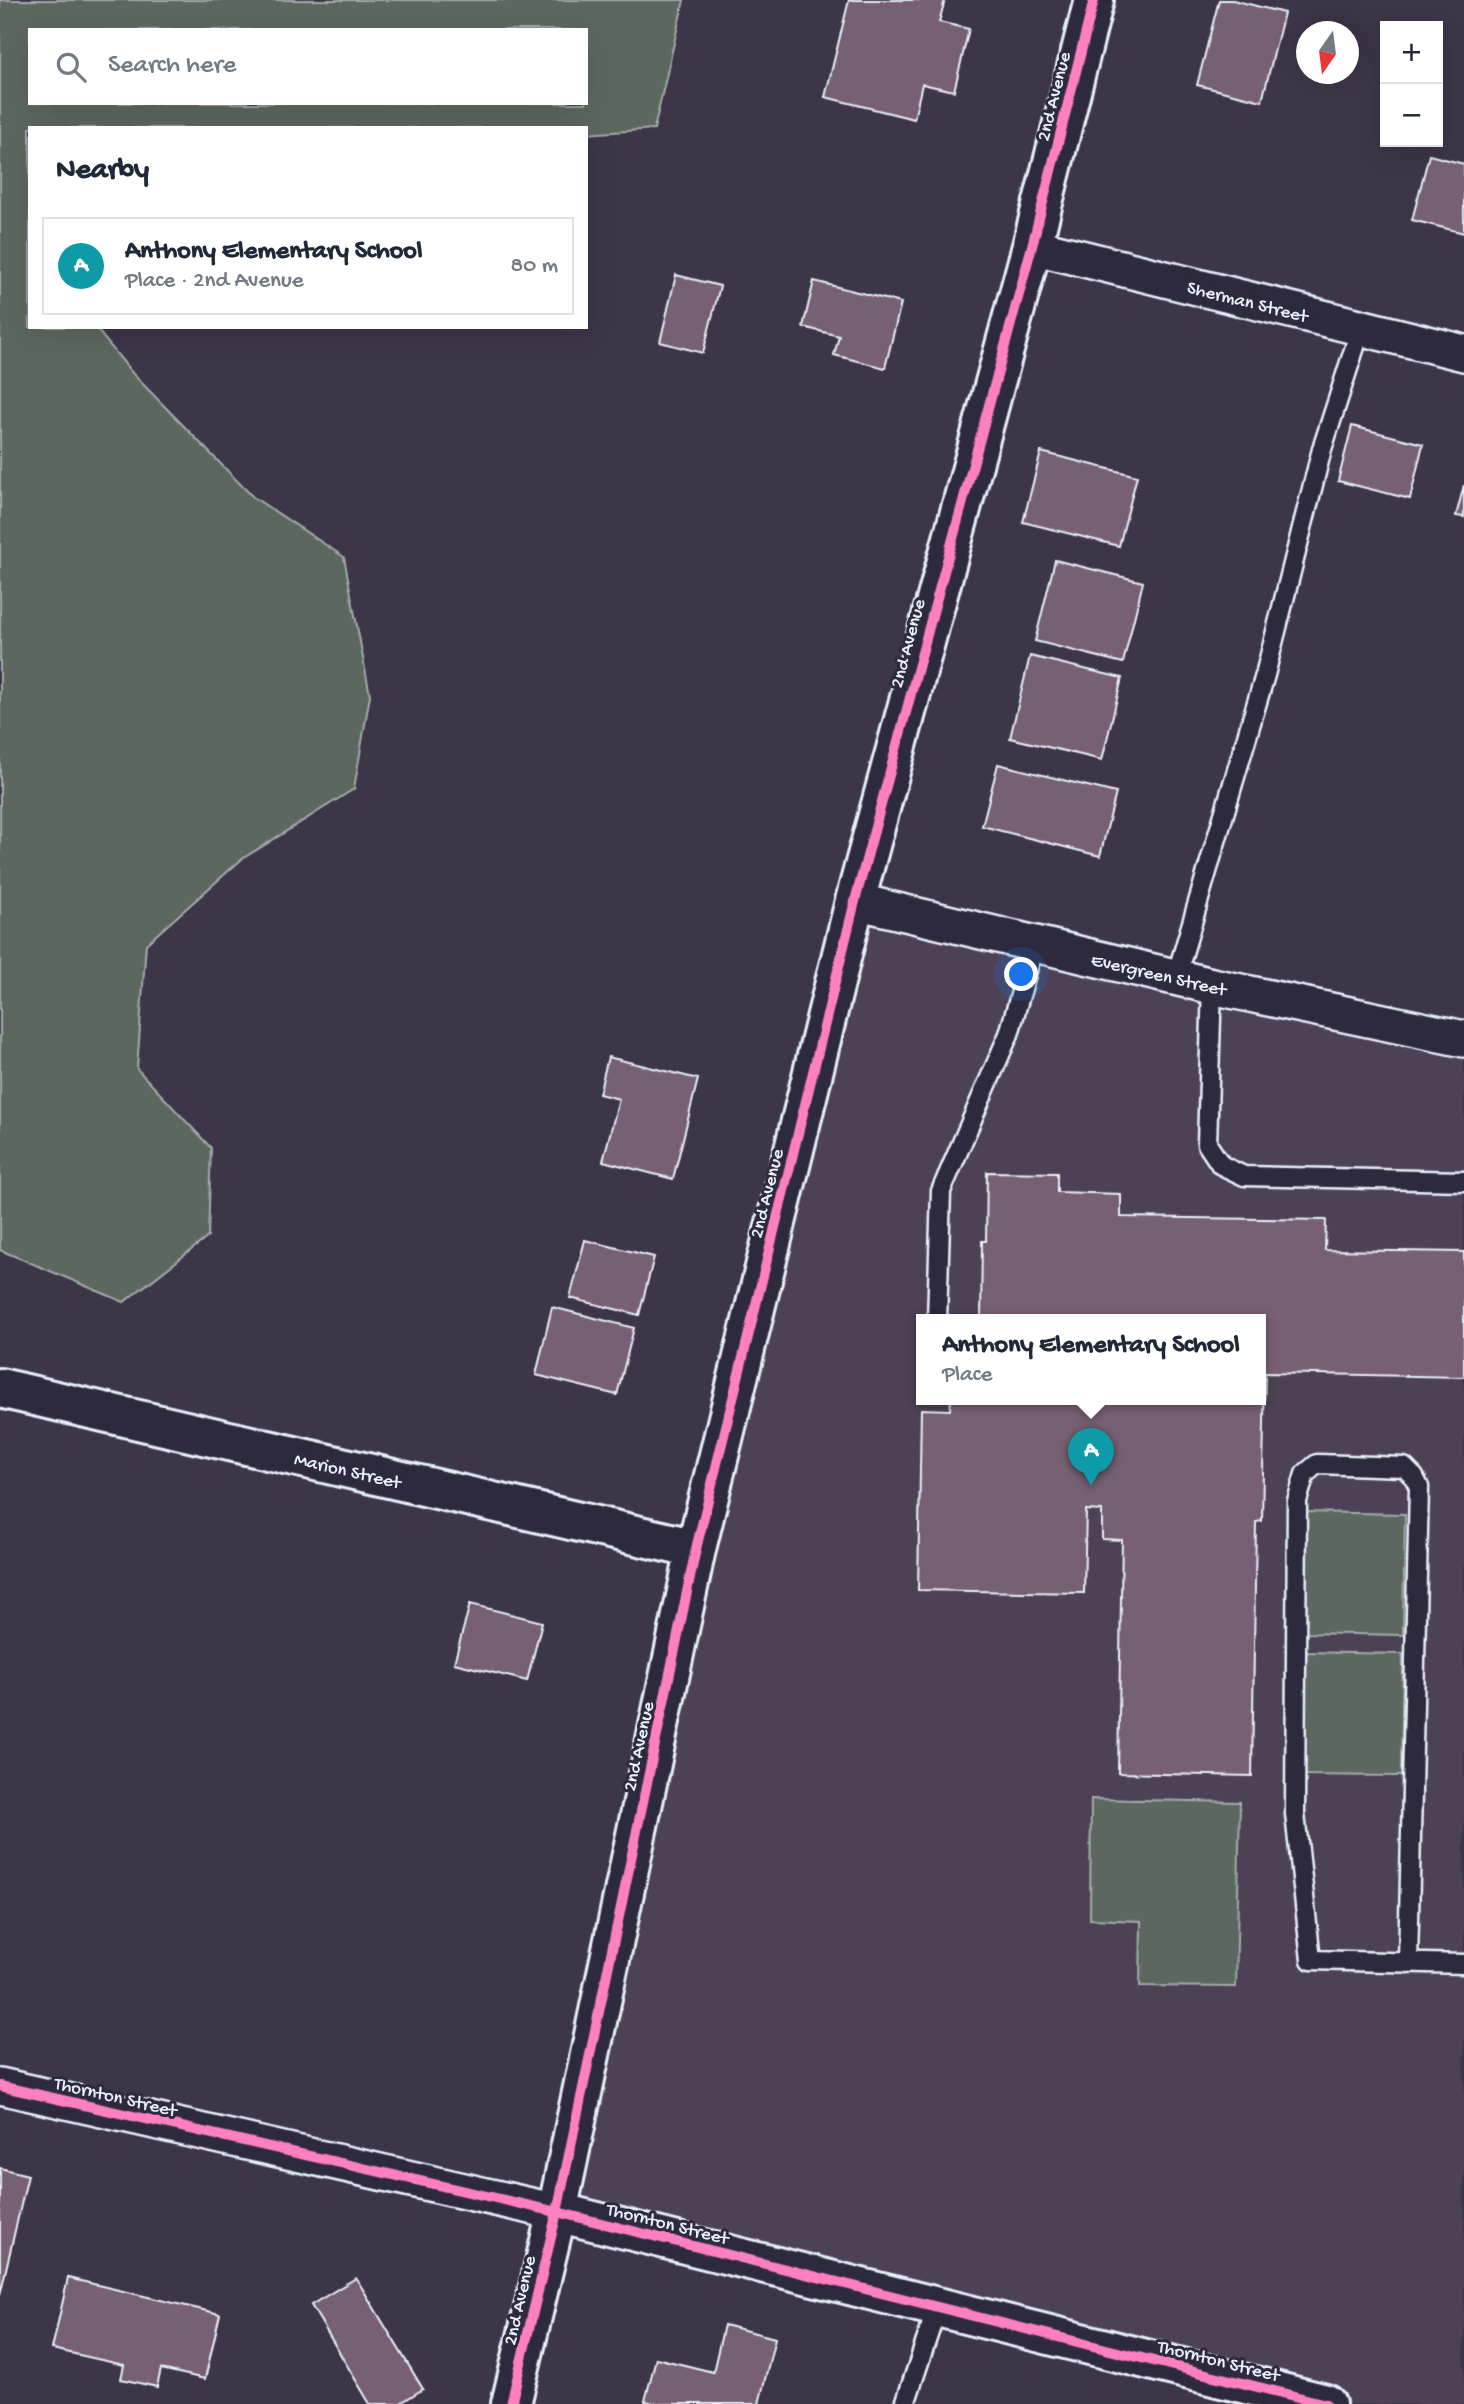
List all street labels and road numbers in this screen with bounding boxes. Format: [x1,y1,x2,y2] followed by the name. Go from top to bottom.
[1033,50,1078,144] street label: 2nd Avenue
[1184,277,1312,330] street label: Sherman Street
[886,597,932,691] street label: 2nd Avenue
[1088,950,1230,1004] street label: Evergreen Street
[746,1147,791,1241] street label: 2nd Avenue
[292,1449,405,1496] street label: Marion Street
[620,1700,661,1794] street label: 2nd Avenue
[51,2073,181,2124] street label: Thornton Street
[603,2199,733,2252] street label: Thornton Street
[500,2254,543,2348] street label: 2nd Avenue
[1154,2336,1284,2389] street label: Thornton Street

